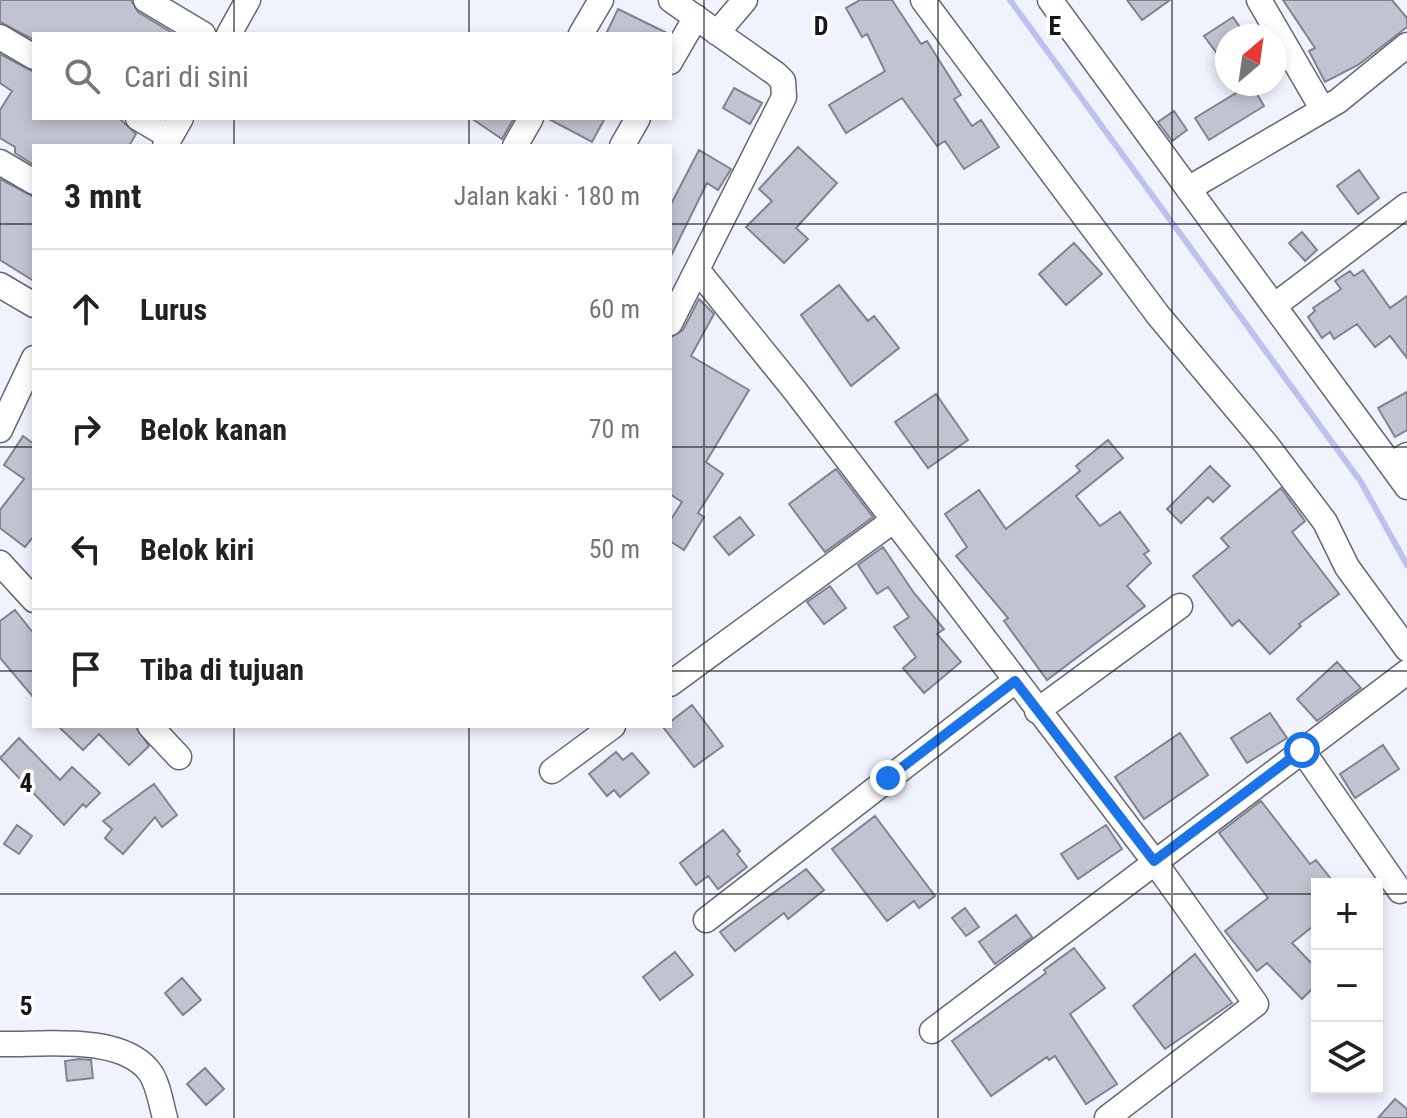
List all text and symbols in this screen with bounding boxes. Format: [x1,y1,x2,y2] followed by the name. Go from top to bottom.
[814,11,828,41] text: D
[1049,11,1062,41] text: E
[1215,24,1287,96] north arrow
[32,32,672,120] search box
[60,54,104,98] icon: search
[124,59,249,94] text: Cari di sini
[64,176,141,216] text: 3 mnt
[454,181,640,211] text: Jalan kaki · 180 m
[64,287,108,331] icon: ahead
[140,292,207,327] text: Lurus
[589,294,640,324] text: 60 m
[64,407,108,451] icon: right
[140,412,287,447] text: Belok kanan
[589,414,640,444] text: 70 m
[64,527,108,571] icon: left
[140,532,254,567] text: Belok kiri
[589,534,640,564] text: 50 m
[64,647,108,691] icon: arrive
[140,652,304,687] text: Tiba di tujuan
[1284,732,1320,768] route start
[870,760,906,796] route end
[19,768,33,798] text: 4
[1311,878,1383,1094] map controls
[1311,878,1383,950] button: +
[1311,950,1383,1022] button: −
[19,991,33,1021] text: 5
[1311,1022,1383,1094] button: layers

